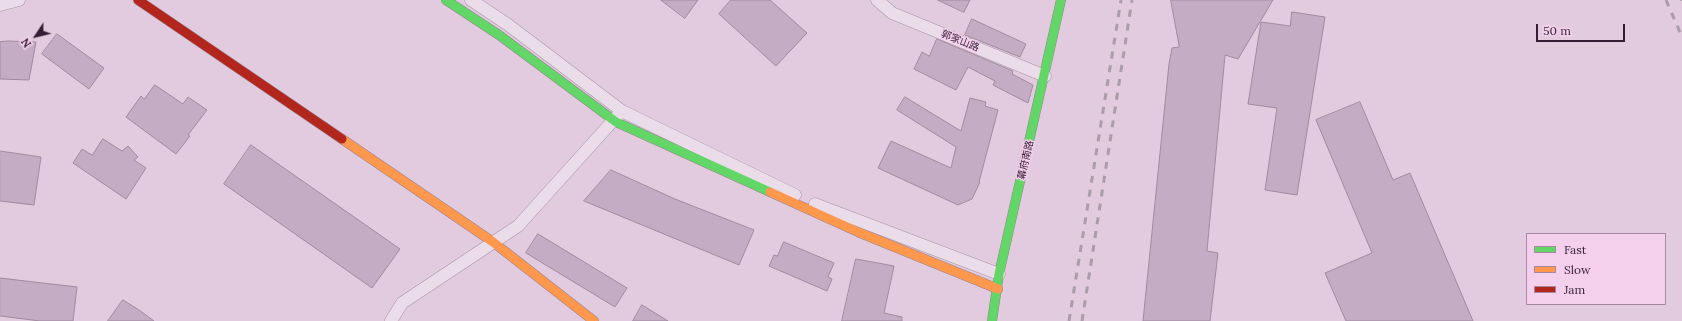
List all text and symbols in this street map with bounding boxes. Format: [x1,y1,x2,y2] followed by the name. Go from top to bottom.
[16,16,56,56] north arrow
[1538,16,1627,42] scale bar
[1543,23,1571,38] text: 50 m
[939,28,981,54] street label: 郭家山路
[18,35,34,50] text: N
[1016,139,1036,181] street label: 幕府南路
[1526,233,1666,305] legend
[1564,242,1587,257] text: Fast
[1564,262,1591,277] text: Slow
[1564,282,1585,297] text: Jam

